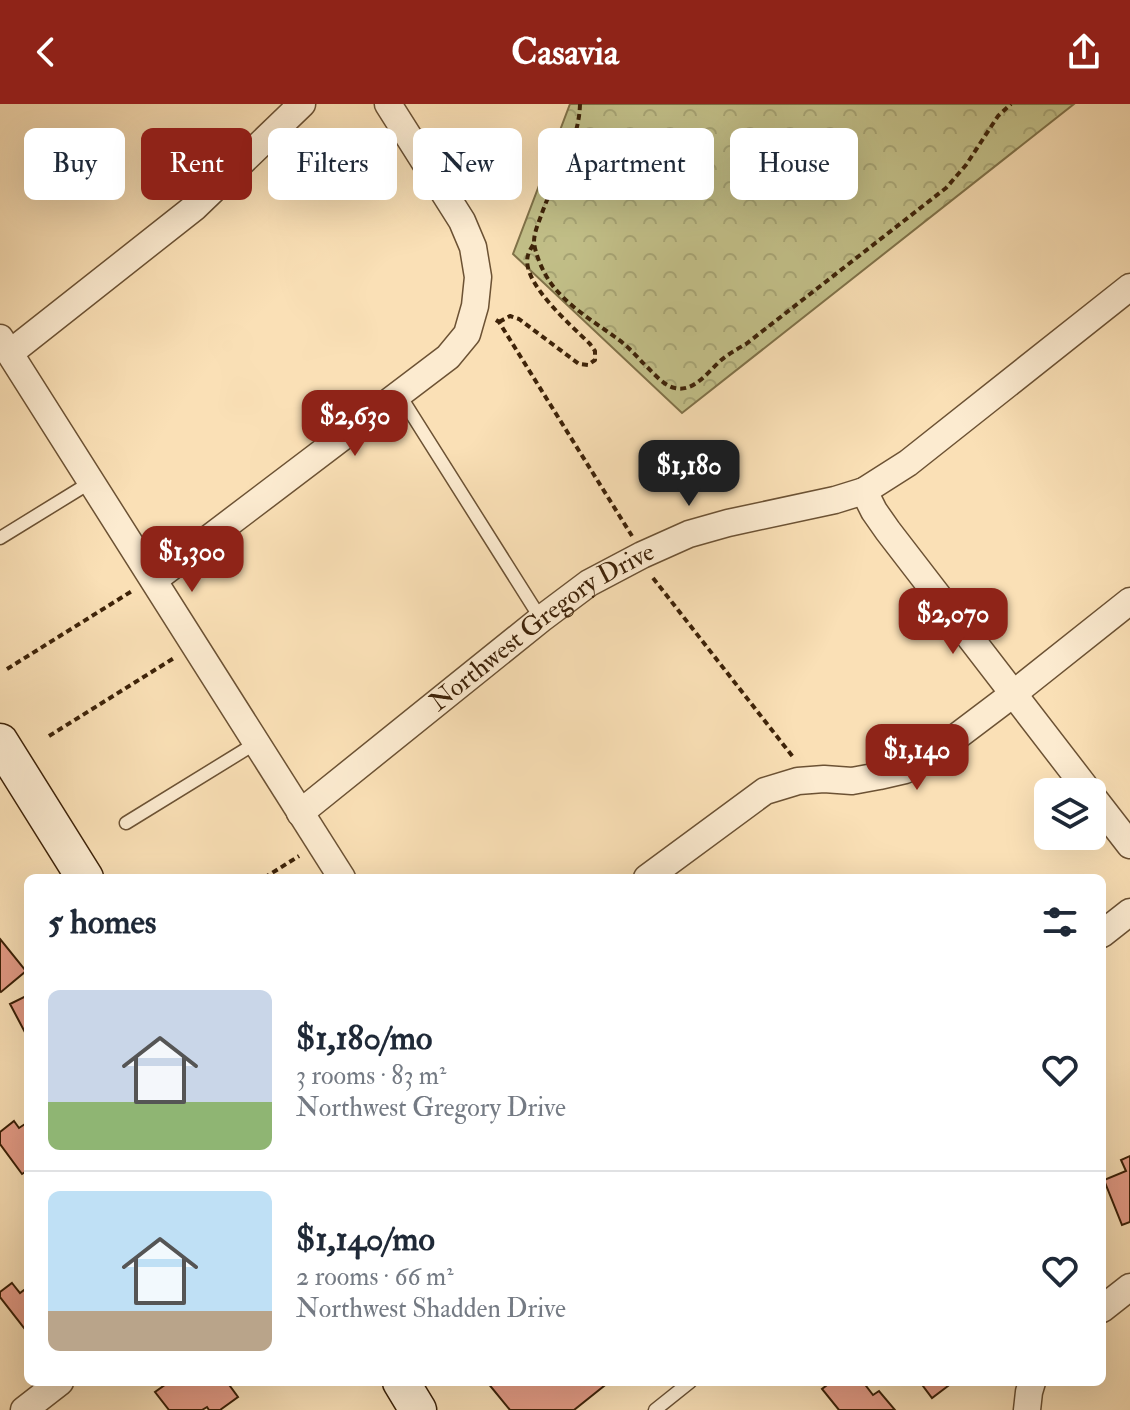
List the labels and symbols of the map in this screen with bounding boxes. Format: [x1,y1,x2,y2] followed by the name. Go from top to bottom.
[290,390,420,458] pin: $2,630
[624,440,754,508] pin: $1,180
[127,526,257,594] pin: $1,300
[423,536,659,718] street label: Northwest Gregory Drive
[888,588,1018,656] pin: $2,070
[852,724,982,792] pin: $1,140

